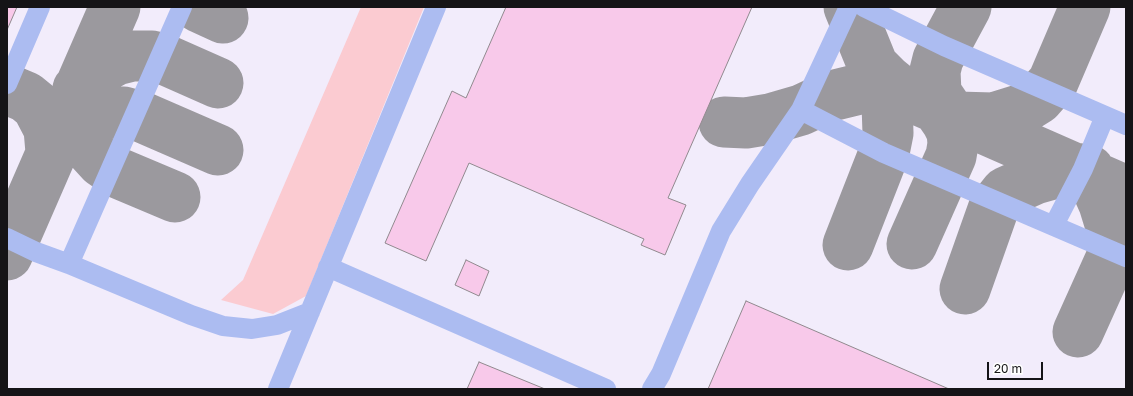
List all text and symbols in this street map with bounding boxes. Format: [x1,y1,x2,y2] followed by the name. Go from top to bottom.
[989,354,1045,380] scale bar
[994,361,1022,376] text: 20 m

